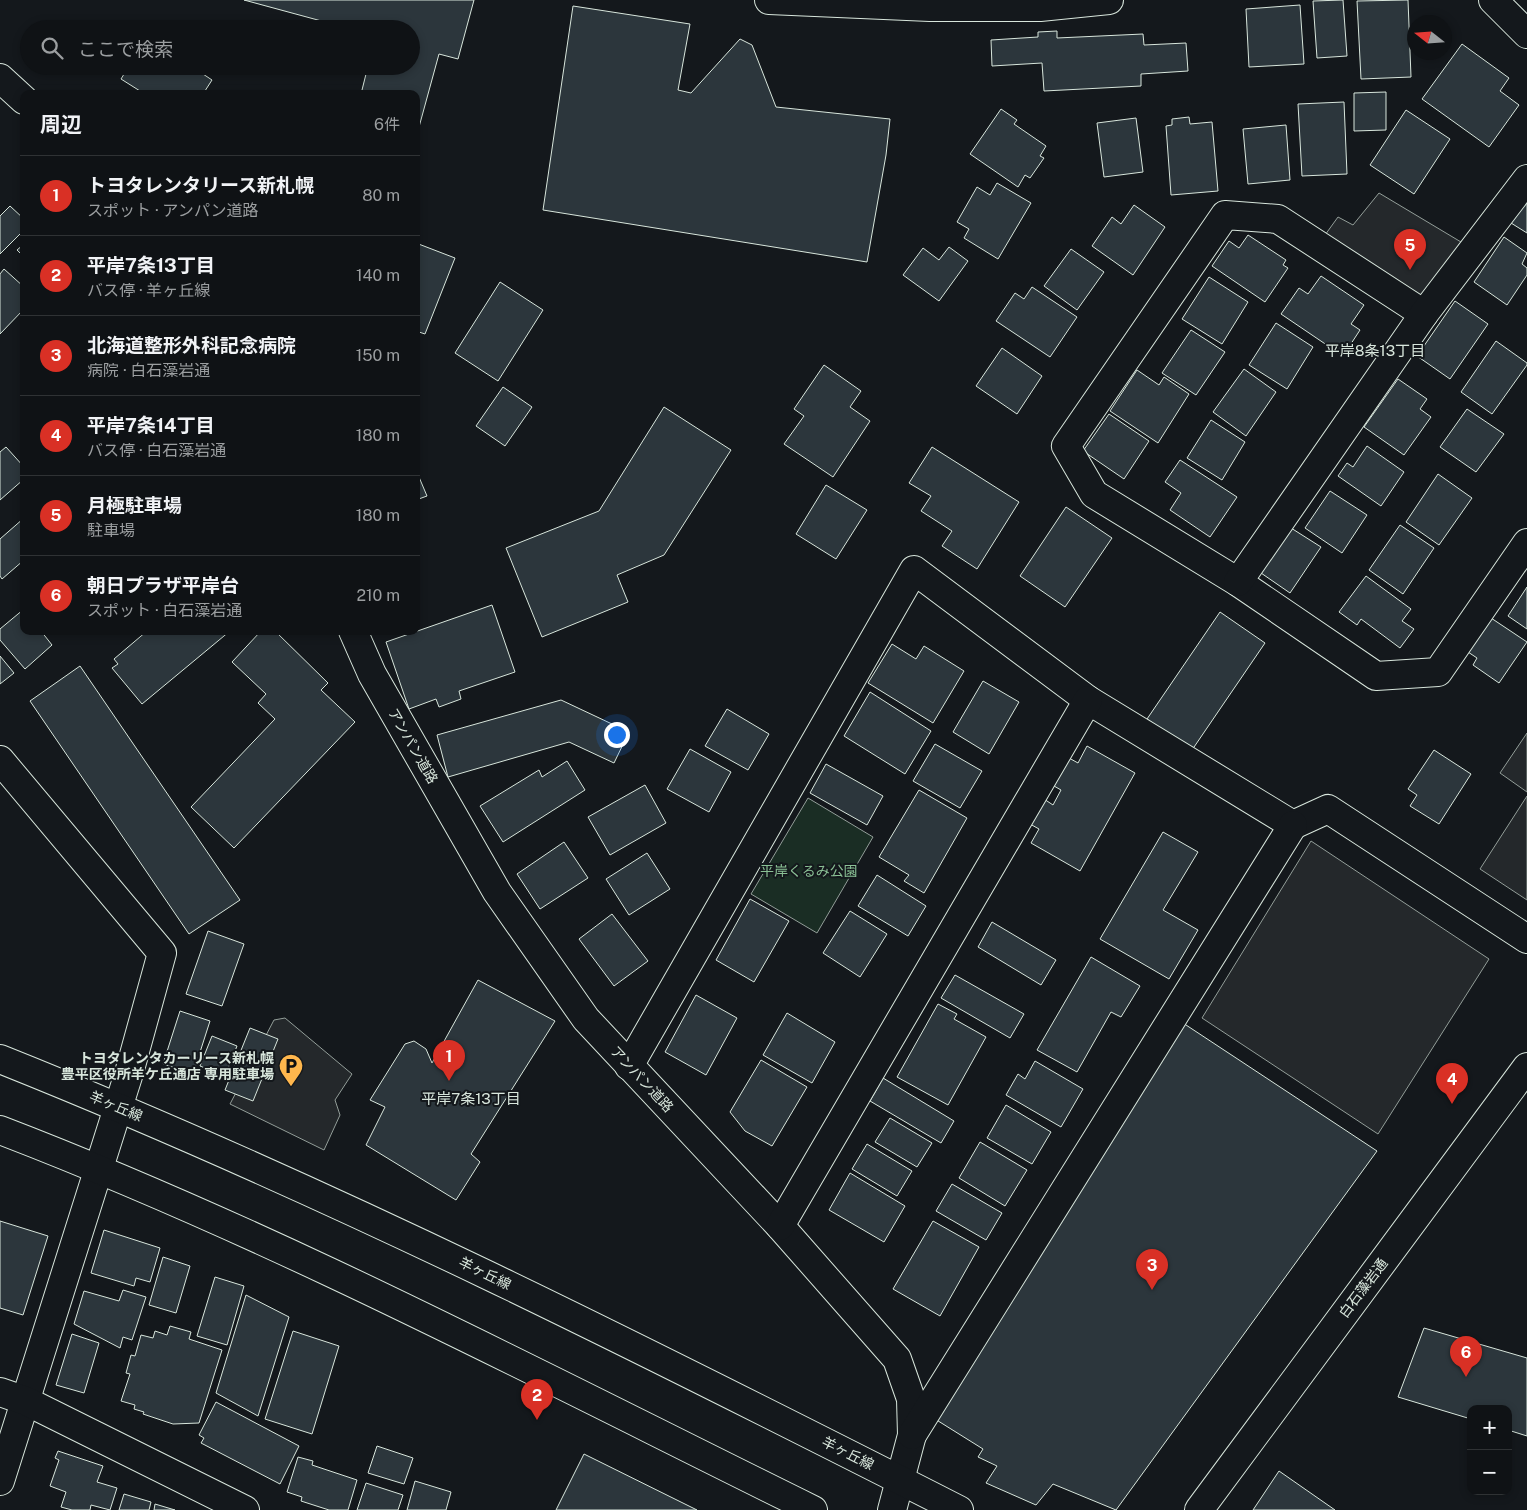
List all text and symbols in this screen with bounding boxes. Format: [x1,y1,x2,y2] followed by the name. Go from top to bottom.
[1407,15,1452,60] north arrow
[20,20,420,75] search box
[38,34,66,62] icon: search
[78,38,173,60] text: ここで検索
[40,112,82,137] text: 周辺
[374,115,400,134] text: 6件
[87,174,314,196] text: トヨタレンタリース新札幌
[53,186,59,205] text: 1
[362,186,400,205] text: 80 m
[87,201,259,220] text: スポット · アンパン道路
[1394,229,1426,270] pin: 5
[87,254,215,276] text: 平岸7条13丁目
[51,266,61,285] text: 2
[356,266,400,285] text: 140 m
[87,281,210,300] text: バス停 · 羊ヶ丘線
[87,334,296,356] text: 北海道整形外科記念病院
[1325,342,1425,359] district label: 平岸8条13丁目
[51,346,61,365] text: 3
[356,346,400,365] text: 150 m
[87,361,210,380] text: 病院 · 白石藻岩通
[87,414,215,436] text: 平岸7条14丁目
[51,426,61,445] text: 4
[356,426,400,445] text: 180 m
[87,441,226,460] text: バス停 · 白石藻岩通
[87,494,182,516] text: 月極駐車場
[51,506,61,525] text: 5
[356,506,400,525] text: 180 m
[87,521,135,540] text: 駐車場
[87,574,239,596] text: 朝日プラザ平岸台
[51,586,61,605] text: 6
[356,586,400,605] text: 210 m
[87,601,242,620] text: スポット · 白石藻岩通
[385,706,441,786] street label: アンパン道路
[604,722,630,748] your location
[760,863,858,879] park label: 平岸くるみ公園
[433,1040,465,1081] pin: 1
[607,1043,677,1115] street label: アンパン道路
[61,1050,274,1082] place label: トヨタレンタカーリース新札幌 豊平区役所羊ケ丘通店 専用駐車場
[278,1053,304,1087] parking icon: トヨタレンタカーリース新札幌 豊平区役所羊ケ丘通店 専用駐車場
[1436,1063,1468,1104] pin: 4
[87,1088,145,1124] street label: 羊ヶ丘線
[421,1090,521,1107] district label: 平岸7条13丁目
[1136,1249,1168,1290] pin: 3
[456,1254,514,1292] street label: 羊ヶ丘線
[1336,1255,1390,1321] street label: 白石藻岩通
[1450,1336,1482,1377] pin: 6
[521,1379,553,1420] pin: 2
[1467,1405,1512,1495] map controls
[1467,1405,1512,1450] button: +
[819,1433,877,1473] street label: 羊ヶ丘線
[1467,1450,1512,1495] button: −

